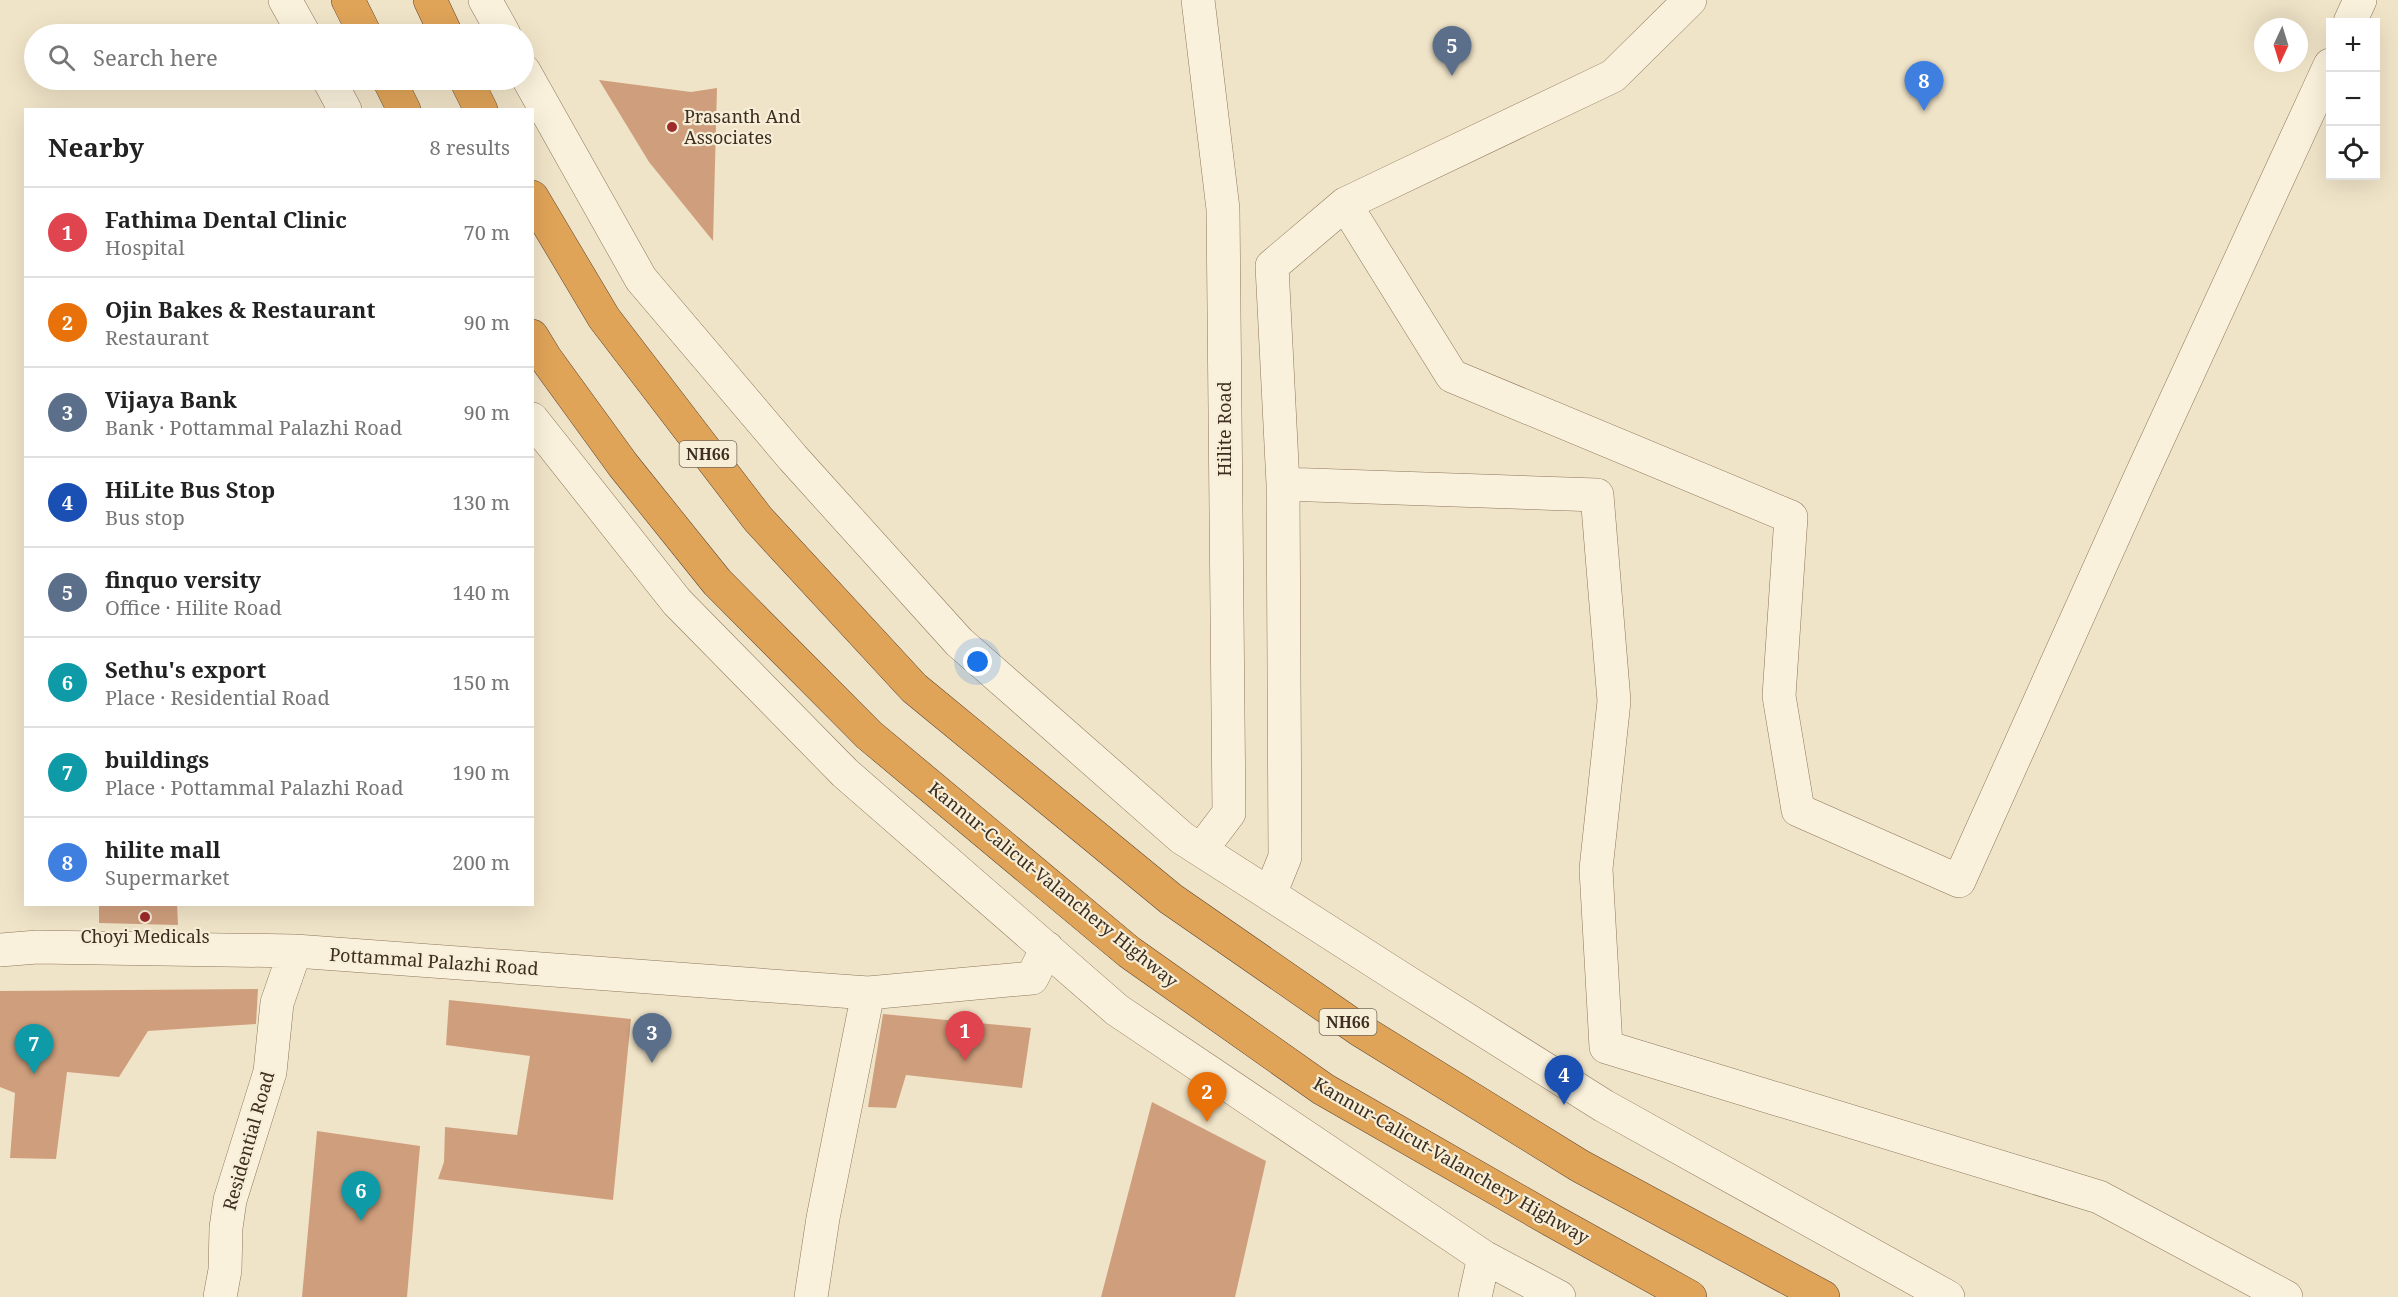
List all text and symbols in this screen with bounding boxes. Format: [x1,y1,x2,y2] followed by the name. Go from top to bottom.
[2254,18,2308,72] north arrow
[2326,18,2380,180] map controls
[2326,18,2380,72] button: +
[24,24,534,90] search box
[1432,26,1472,76] pin: 5
[45,41,78,74] icon: search
[93,42,218,72] text: Search here
[1904,62,1944,111] pin: 8
[2326,72,2380,126] button: −
[684,104,801,149] place label: Prasanth And Associates
[665,120,679,134] marker: Prasanth And Associates
[2326,126,2380,180] button: locate
[48,129,144,165] text: Nearby
[430,134,510,161] text: 8 results
[105,204,347,234] text: Fathima Dental Clinic
[62,219,73,246] text: 1
[464,219,510,246] text: 70 m
[105,234,185,261] text: Hospital
[105,294,375,324] text: Ojin Bakes & Restaurant
[62,309,73,336] text: 2
[464,309,510,336] text: 90 m
[105,324,209,351] text: Restaurant
[1212,381,1236,477] street label: Hilite Road
[105,384,237,414] text: Vijaya Bank
[62,399,73,426] text: 3
[464,399,510,426] text: 90 m
[105,414,402,441] text: Bank · Pottammal Palazhi Road
[680,441,736,467] road number: NH66
[105,474,275,504] text: HiLite Bus Stop
[62,489,73,516] text: 4
[452,489,510,516] text: 130 m
[105,504,185,531] text: Bus stop
[105,564,261,594] text: finquo versity
[62,579,73,606] text: 5
[452,579,510,606] text: 140 m
[105,594,282,621] text: Office · Hilite Road
[963,647,992,676] your location
[105,654,266,684] text: Sethu's export
[62,669,73,696] text: 6
[452,669,510,696] text: 150 m
[105,684,330,711] text: Place · Residential Road
[105,744,209,774] text: buildings
[62,759,73,786] text: 7
[452,759,510,786] text: 190 m
[105,774,403,801] text: Place · Pottammal Palazhi Road
[924,776,1184,993] street label: Kannur-Calicut-Valanchery Highway
[105,834,221,864] text: hilite mall
[62,849,73,876] text: 8
[452,849,510,876] text: 200 m
[105,864,230,891] text: Supermarket
[138,910,152,924] marker: Choyi Medicals
[80,924,210,948] place label: Choyi Medicals
[329,942,539,980] street label: Pottammal Palazhi Road
[1320,1009,1376,1035] road number: NH66
[946,1012,984,1061] pin: 1
[632,1014,672,1063] pin: 3
[15,1024,54,1074] pin: 7
[1544,1056,1584,1105] pin: 4
[217,1068,279,1213] street label: Residential Road
[1309,1071,1594,1250] street label: Kannur-Calicut-Valanchery Highway
[1188,1072,1226,1122] pin: 2
[342,1172,380,1221] pin: 6

